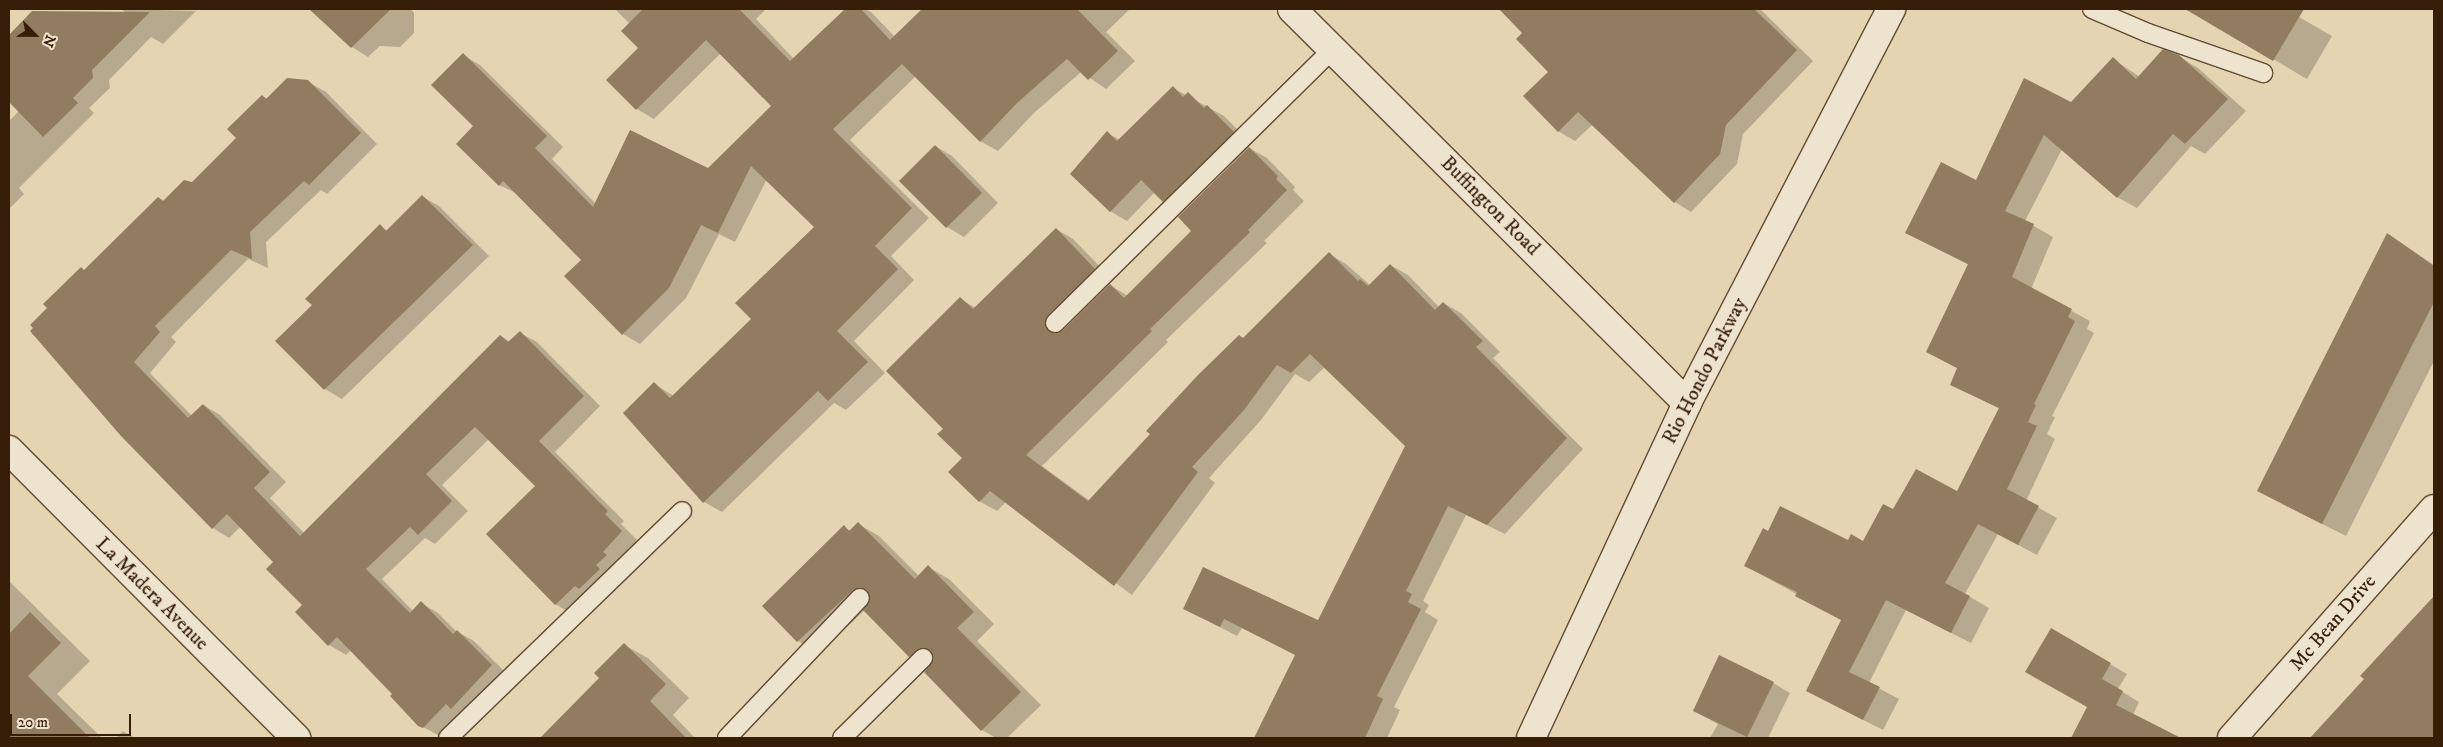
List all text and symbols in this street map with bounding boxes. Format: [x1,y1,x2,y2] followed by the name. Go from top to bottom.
[10,10,60,60] north arrow
[38,32,59,50] text: N
[1435,151,1545,261] street label: Buffington Road
[1658,294,1752,448] street label: Rio Hondo Parkway
[90,532,214,656] street label: La Madera Avenue
[2285,570,2381,676] street label: Mc Bean Drive
[12,704,134,736] scale bar
[18,713,48,732] text: 20 m

